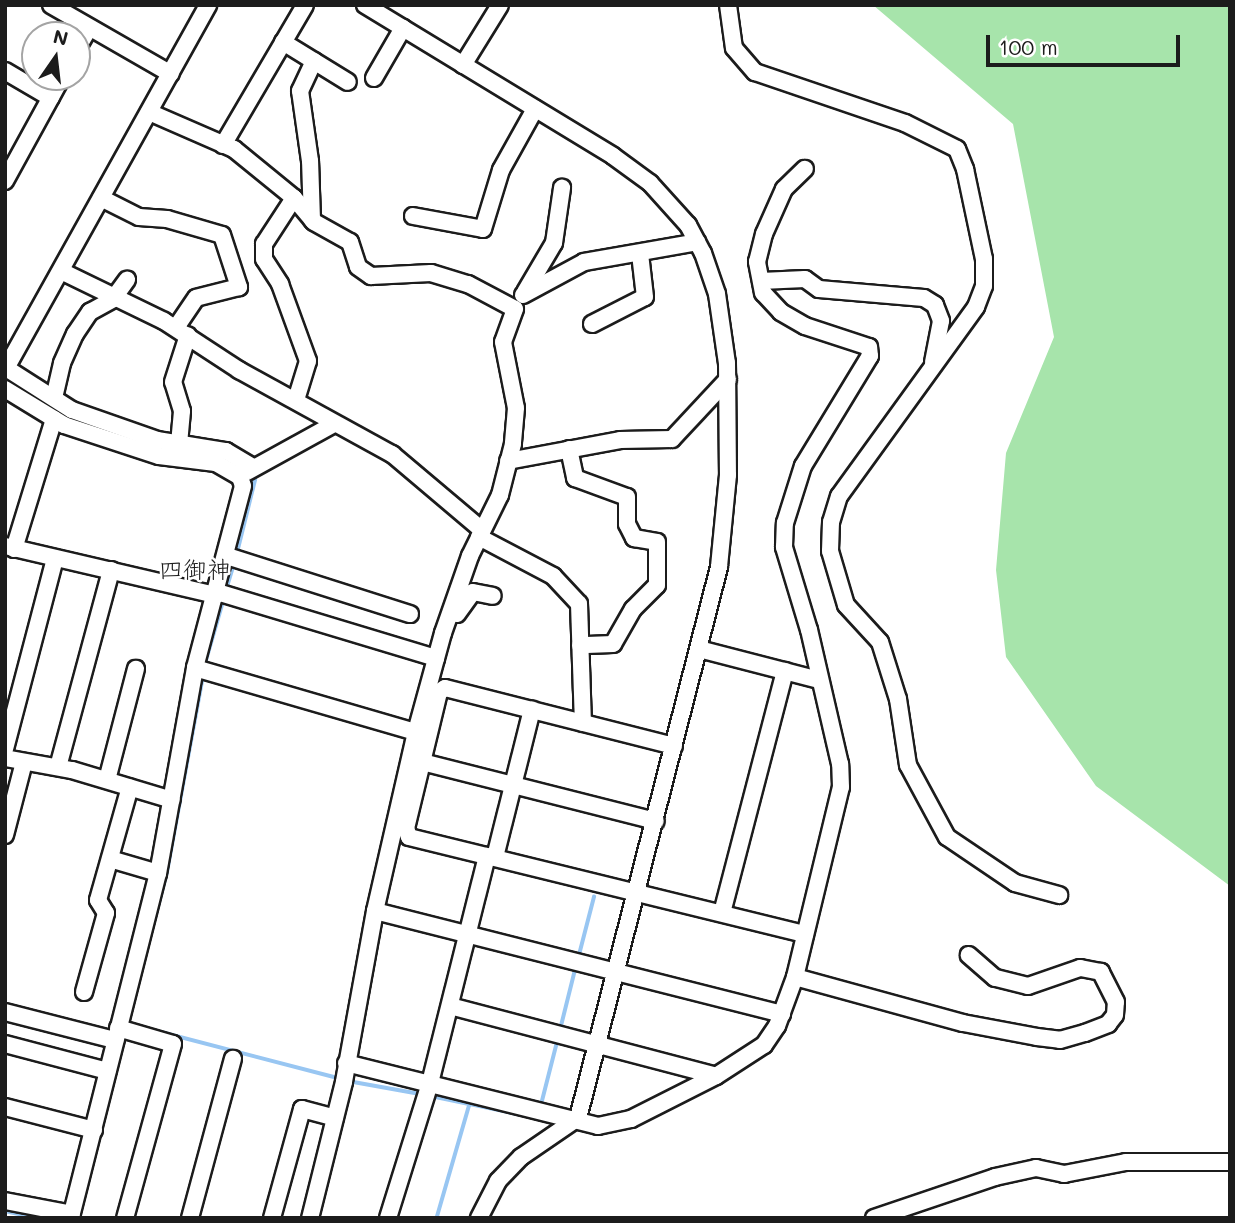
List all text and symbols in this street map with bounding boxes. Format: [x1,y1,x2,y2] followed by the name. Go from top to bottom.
[21,21,91,91] north arrow
[990,21,1184,65] scale bar
[51,23,71,51] text: N
[999,33,1058,60] text: 100 m
[159,555,231,583] district label: 四御神

